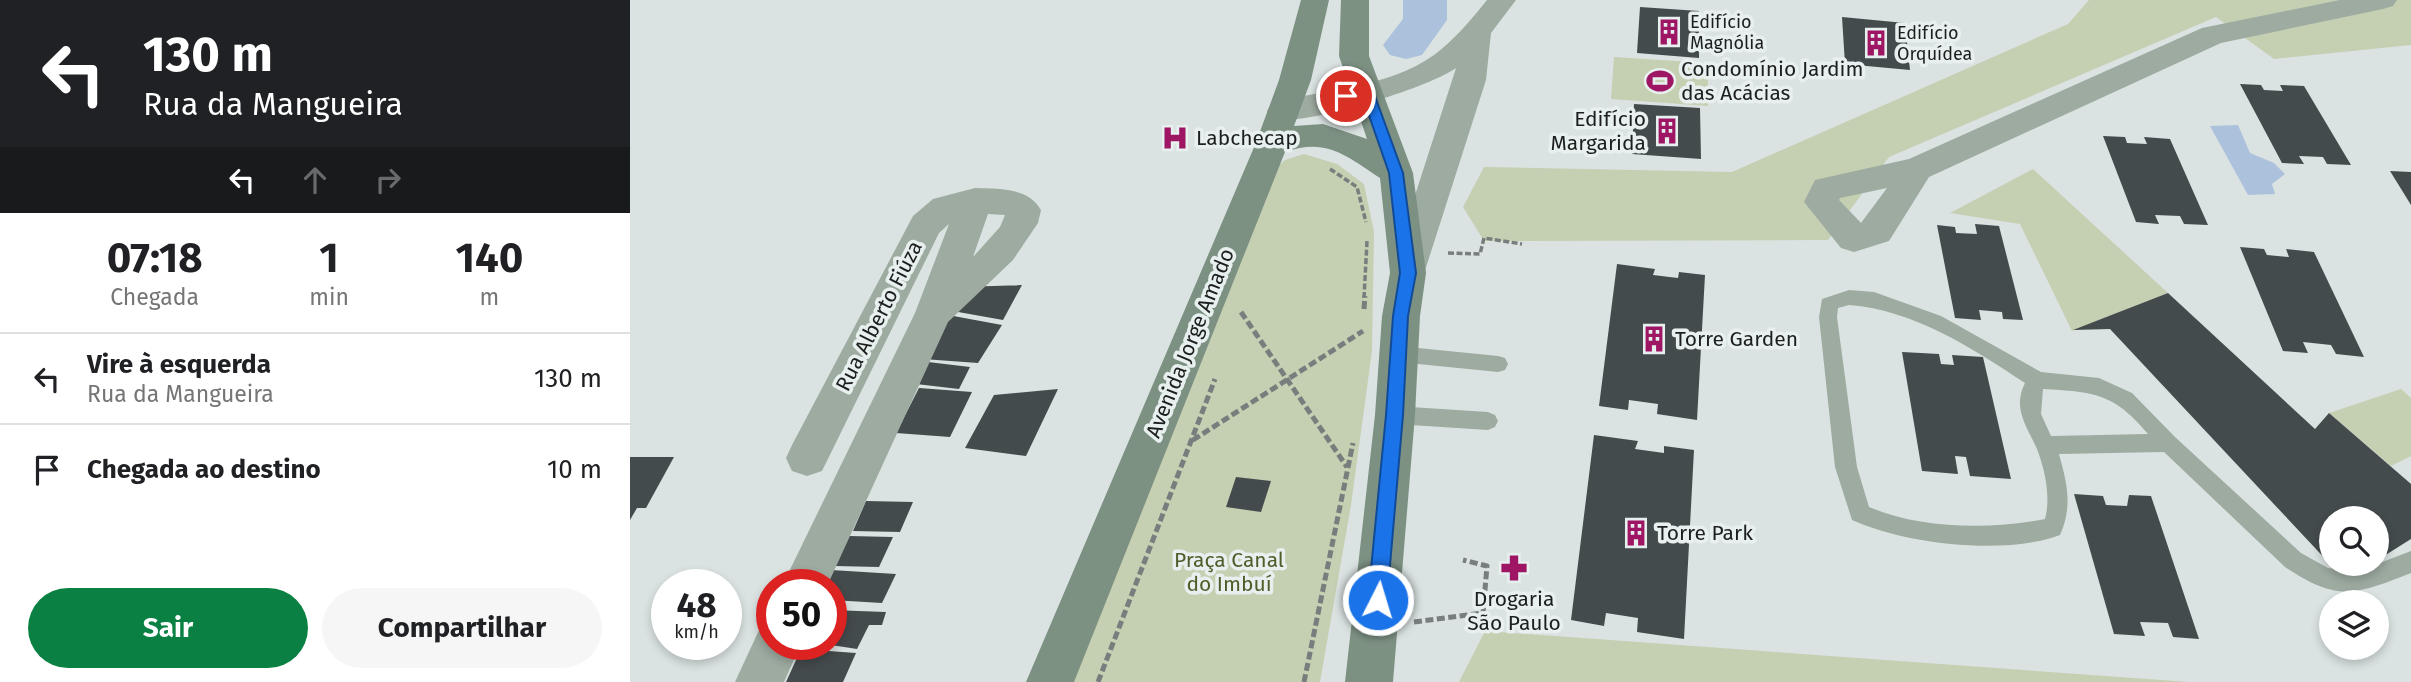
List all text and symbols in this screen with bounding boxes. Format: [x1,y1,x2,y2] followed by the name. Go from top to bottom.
[1690,11,1764,54] place label: Edifício Magnólia
[1654,17,1684,47] building icon: Edifício Magnólia
[1897,22,1972,65] place label: Edifício Orquídea
[143,25,273,84] text: 130 m
[28,28,119,119] icon: left
[1861,28,1891,58] building icon: Edifício Orquídea
[1681,56,1864,106] place label: Condomínio Jardim das Acácias
[1316,66,1376,126] pin
[1645,66,1675,96] sports icon: Condomínio Jardim das Acácias
[1327,77,1365,115] icon: arrive
[143,85,403,123] text: Rua da Mangueira
[1550,106,1646,156] place label: Edifício Margarida
[1652,116,1682,146] building icon: Edifício Margarida
[1160,123,1190,153] hospital icon: Labchecap
[1196,125,1298,151] place label: Labchecap
[223,161,261,199] icon: left
[296,161,334,199] icon: ahead
[369,161,407,199] icon: right
[107,233,203,283] text: 07:18
[319,233,339,283] text: 1
[456,233,523,283] text: 140
[830,236,928,396] street label: Rua Alberto Fiúza
[1140,245,1240,441] street label: Avenida Jorge Amado
[110,283,199,311] text: Chegada
[309,283,349,311] text: min
[480,283,499,311] text: m
[1639,324,1669,354] building icon: Torre Garden
[1675,326,1798,352] place label: Torre Garden
[87,349,271,380] text: Vire à esquerda
[28,360,66,398] icon: left
[534,363,602,394] text: 130 m
[87,380,274,408] text: Rua da Mangueira
[28,451,66,489] icon: arrive
[87,454,321,485] text: Chegada ao destino
[547,454,602,485] text: 10 m
[2319,506,2389,660] map controls
[2319,506,2389,576] button: search
[1621,518,1651,548] building icon: Torre Park
[1657,520,1753,546] place label: Torre Park
[1174,547,1284,597] park label: Praça Canal do Imbuí
[1499,553,1529,583] pharmacy icon: Drogaria São Paulo
[1341,563,1415,637] position arrow
[756,569,847,660] speed limit sign: 50
[676,584,717,626] text: 48
[1467,586,1561,636] place label: Drogaria São Paulo
[28,588,308,668] button: Sair
[322,588,602,668] button: Compartilhar
[2319,590,2389,660] button: layers
[674,621,719,643] text: km/h

